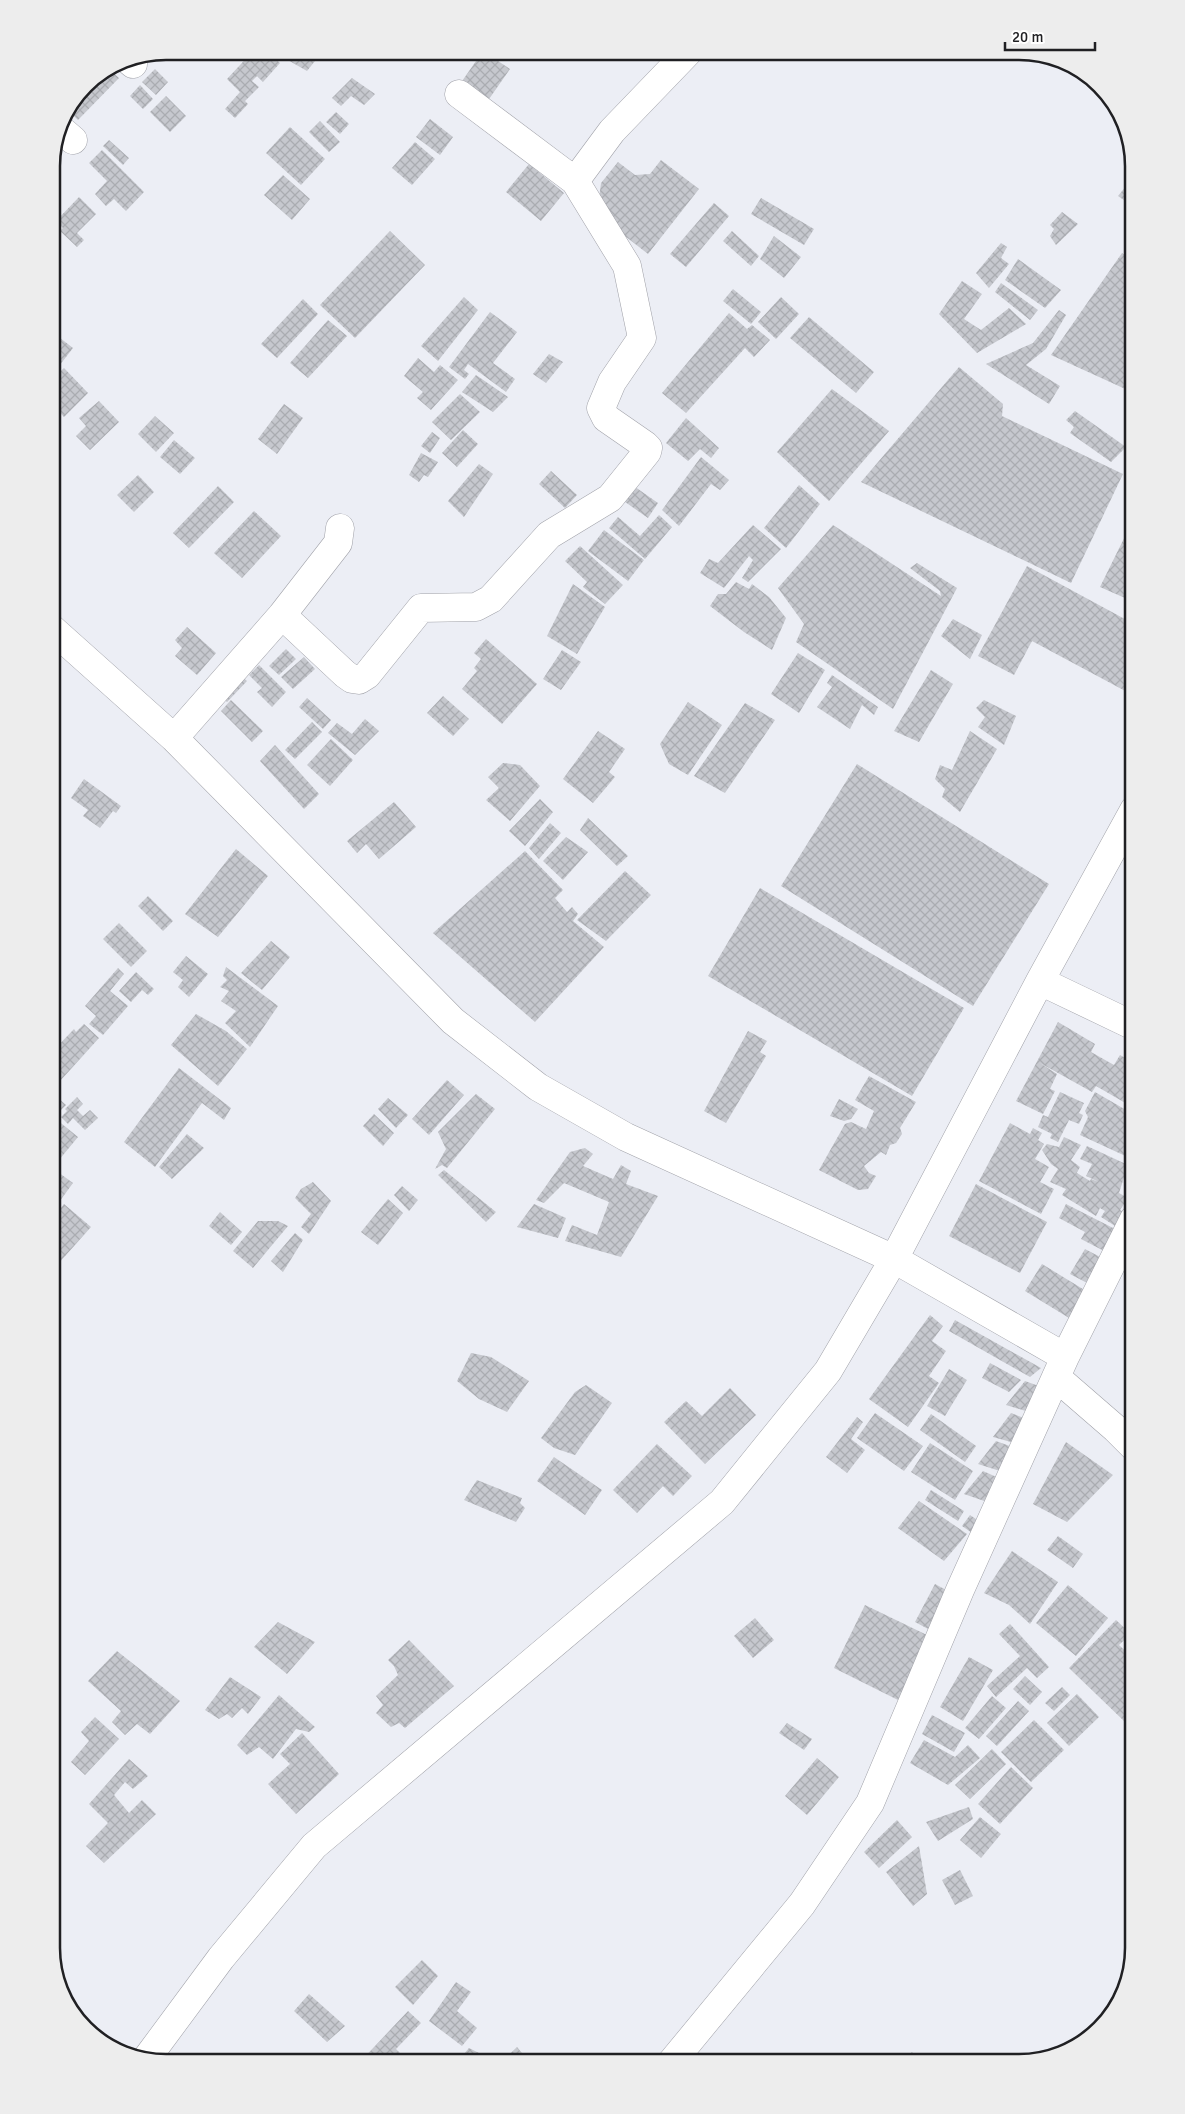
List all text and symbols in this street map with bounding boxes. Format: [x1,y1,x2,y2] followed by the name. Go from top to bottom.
[1005,20,1095,52] scale bar
[1012,28,1043,46] text: 20 m

